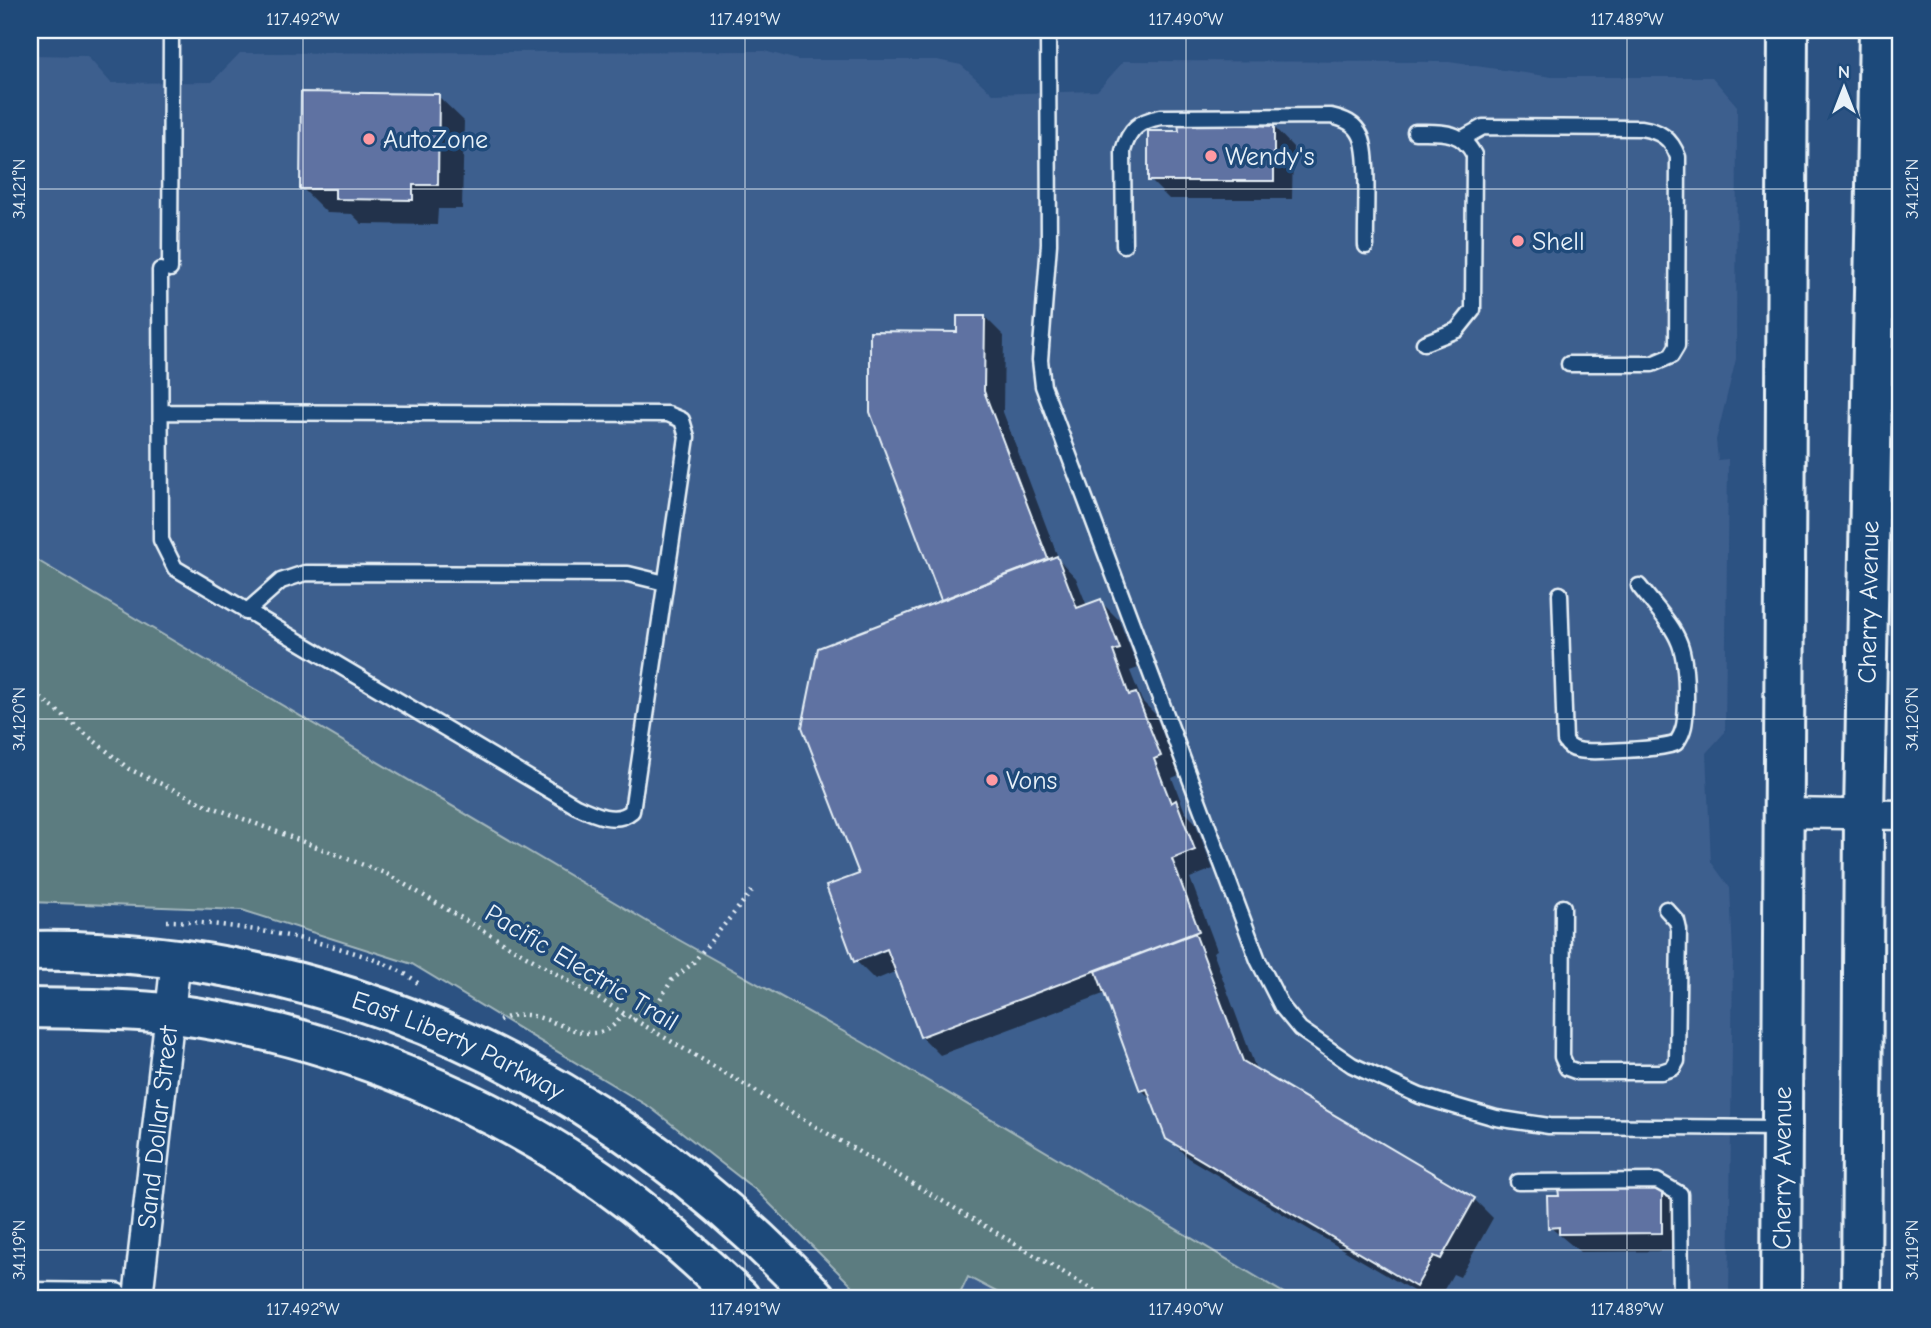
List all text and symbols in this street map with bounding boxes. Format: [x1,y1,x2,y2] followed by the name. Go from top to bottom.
[266,9,340,30] text: 117.492°W
[710,9,781,30] text: 117.491°W
[1149,9,1224,30] text: 117.490°W
[1590,9,1664,30] text: 117.489°W
[1808,52,1878,122] north arrow
[1838,61,1850,83] text: N
[383,125,488,155] place label: AutoZone
[361,131,377,147] marker: AutoZone
[1225,142,1315,172] place label: Wendy's
[1203,148,1219,164] marker: Wendy's
[9,159,30,219] text: 34.121°N
[1902,159,1923,219] text: 34.121°N
[1532,227,1585,257] place label: Shell
[1510,233,1526,249] marker: Shell
[1852,520,1886,684] street label: Cherry Avenue
[9,687,30,751] text: 34.120°N
[1902,687,1923,751] text: 34.120°N
[1006,766,1057,796] place label: Vons
[984,772,1000,788] marker: Vons
[480,898,683,1037] street label: Pacific Electric Trail
[348,985,570,1107] street label: East Liberty Parkway
[132,1023,185,1230] street label: Sand Dollar Street
[1767,1086,1798,1250] street label: Cherry Avenue
[9,1220,30,1280] text: 34.119°N
[1902,1220,1923,1280] text: 34.119°N
[266,1299,340,1320] text: 117.492°W
[710,1299,781,1320] text: 117.491°W
[1149,1299,1224,1320] text: 117.490°W
[1590,1299,1664,1320] text: 117.489°W

